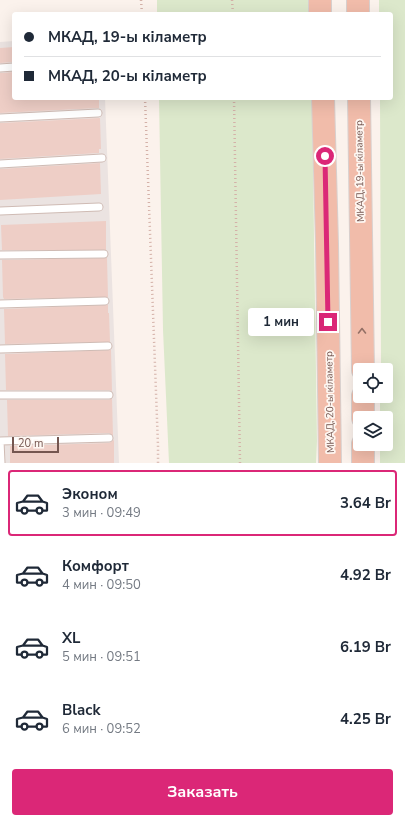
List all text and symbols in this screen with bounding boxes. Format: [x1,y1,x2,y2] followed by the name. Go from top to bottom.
[48,27,207,47] text: МКАД, 19-ы кіламетр
[48,66,207,86] text: МКАД, 20-ы кіламетр
[352,120,368,222] street label: МКАД, 19-ы кіламетр
[316,147,334,165] route start
[248,308,314,336] callout: 1 мин
[263,313,299,331] text: 1 мин
[319,313,337,331] route end
[358,328,366,334] one-way arrow
[322,351,338,453] street label: МКАД, 20-ы кіламетр
[353,363,393,451] map controls
[353,363,393,403] button: locate
[353,411,393,451] button: layers
[12,435,59,454] scale bar
[18,436,43,451] text: 20 m
[62,484,118,504] text: Эконом
[14,485,50,521] icon: car
[340,493,391,513] text: 3.64 Br
[62,504,141,522] text: 3 мин · 09:49
[62,556,129,576] text: Комфорт
[14,557,50,593] icon: car
[340,565,391,585] text: 4.92 Br
[62,576,141,594] text: 4 мин · 09:50
[62,628,81,648] text: XL
[14,629,50,665] icon: car
[340,637,391,657] text: 6.19 Br
[62,648,141,666] text: 5 мин · 09:51
[62,700,100,720] text: Black
[14,701,50,737] icon: car
[340,709,391,729] text: 4.25 Br
[62,720,141,738] text: 6 мин · 09:52
[12,769,393,815] button: Заказать

